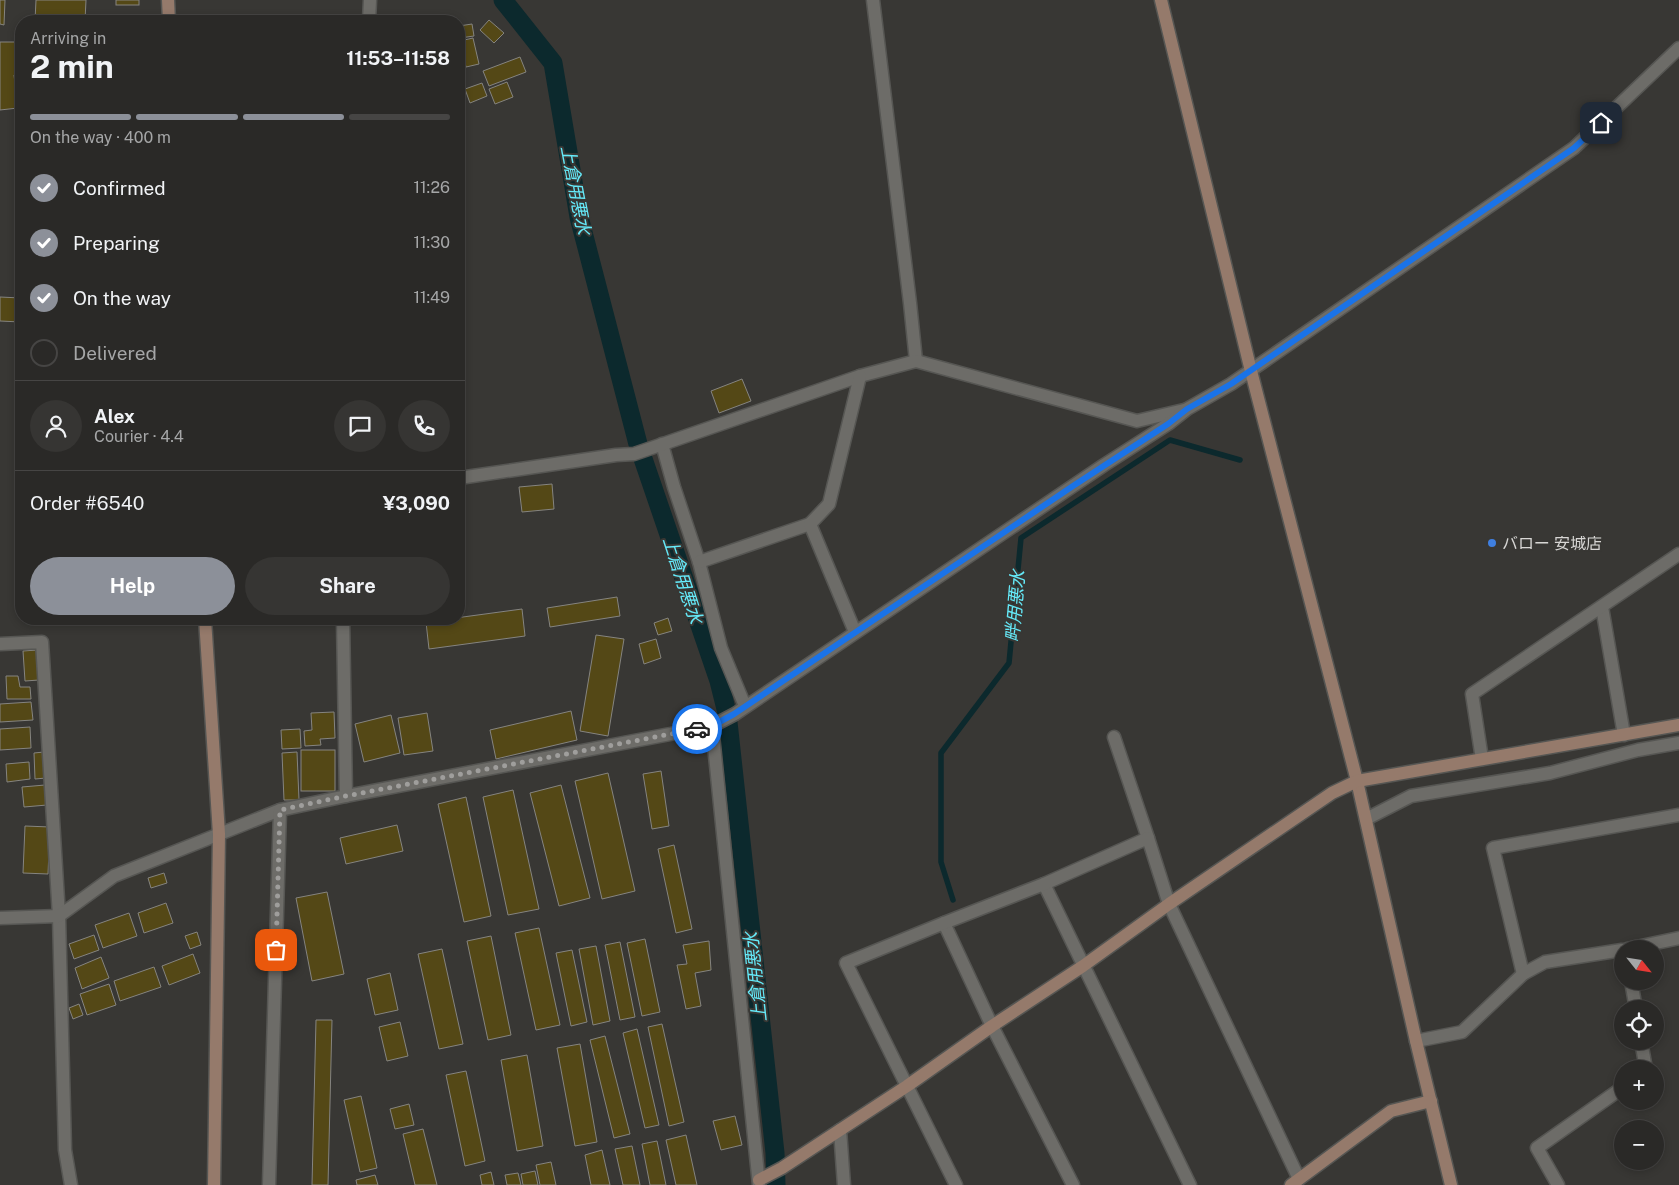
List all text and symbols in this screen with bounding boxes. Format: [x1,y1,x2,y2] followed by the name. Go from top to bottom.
[30,29,106,48] text: Arriving in
[346,47,450,69] text: 11:53–11:58
[30,48,114,85] text: 2 min
[1580,102,1622,144] pin
[1587,109,1615,137] icon: home
[30,128,171,147] text: On the way · 400 m
[557,144,595,238] water label: 上倉用悪水
[30,174,58,202] icon: check
[73,177,166,199] text: Confirmed
[414,178,450,197] text: 11:26
[30,229,58,257] icon: check
[73,232,160,254] text: Preparing
[414,233,450,252] text: 11:30
[30,284,58,312] icon: check
[73,287,171,309] text: On the way
[413,288,450,307] text: 11:49
[73,342,157,364] text: Delivered
[30,400,82,452] button: person
[334,400,386,452] button: chat
[398,400,450,452] button: phone
[94,405,135,427] text: Alex
[94,427,184,446] text: Courier · 4.4
[30,492,144,514] text: Order #6540
[383,492,450,514] text: ¥3,090
[659,534,708,628] water label: 上倉用悪水
[1502,534,1602,553] place label: バロー 安城店
[1486,537,1498,549] marker: バロー 安城店
[30,557,235,615] button: Help
[245,557,450,615] button: Share
[1001,567,1029,643] water label: 畔用悪水
[672,704,722,754] courier
[683,715,711,743] icon: car
[255,929,297,971] pin
[740,929,770,1023] water label: 上倉用悪水
[262,936,290,964] icon: bag
[1614,940,1664,990] north arrow
[1614,940,1664,1170] map controls
[1614,1000,1664,1050] button: locate
[1614,1060,1664,1110] button: +
[1614,1120,1664,1170] button: −

